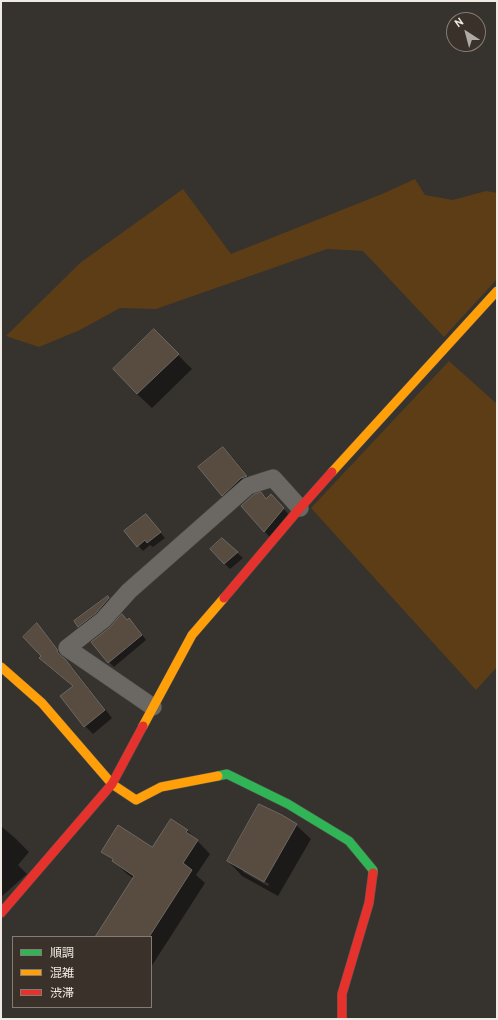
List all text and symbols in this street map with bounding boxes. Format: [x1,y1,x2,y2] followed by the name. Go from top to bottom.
[446,12,486,52] north arrow
[452,15,467,31] text: N
[12,936,152,1008] legend
[50,946,74,962] text: 順調
[50,966,74,982] text: 混雑
[50,986,74,1002] text: 渋滞

